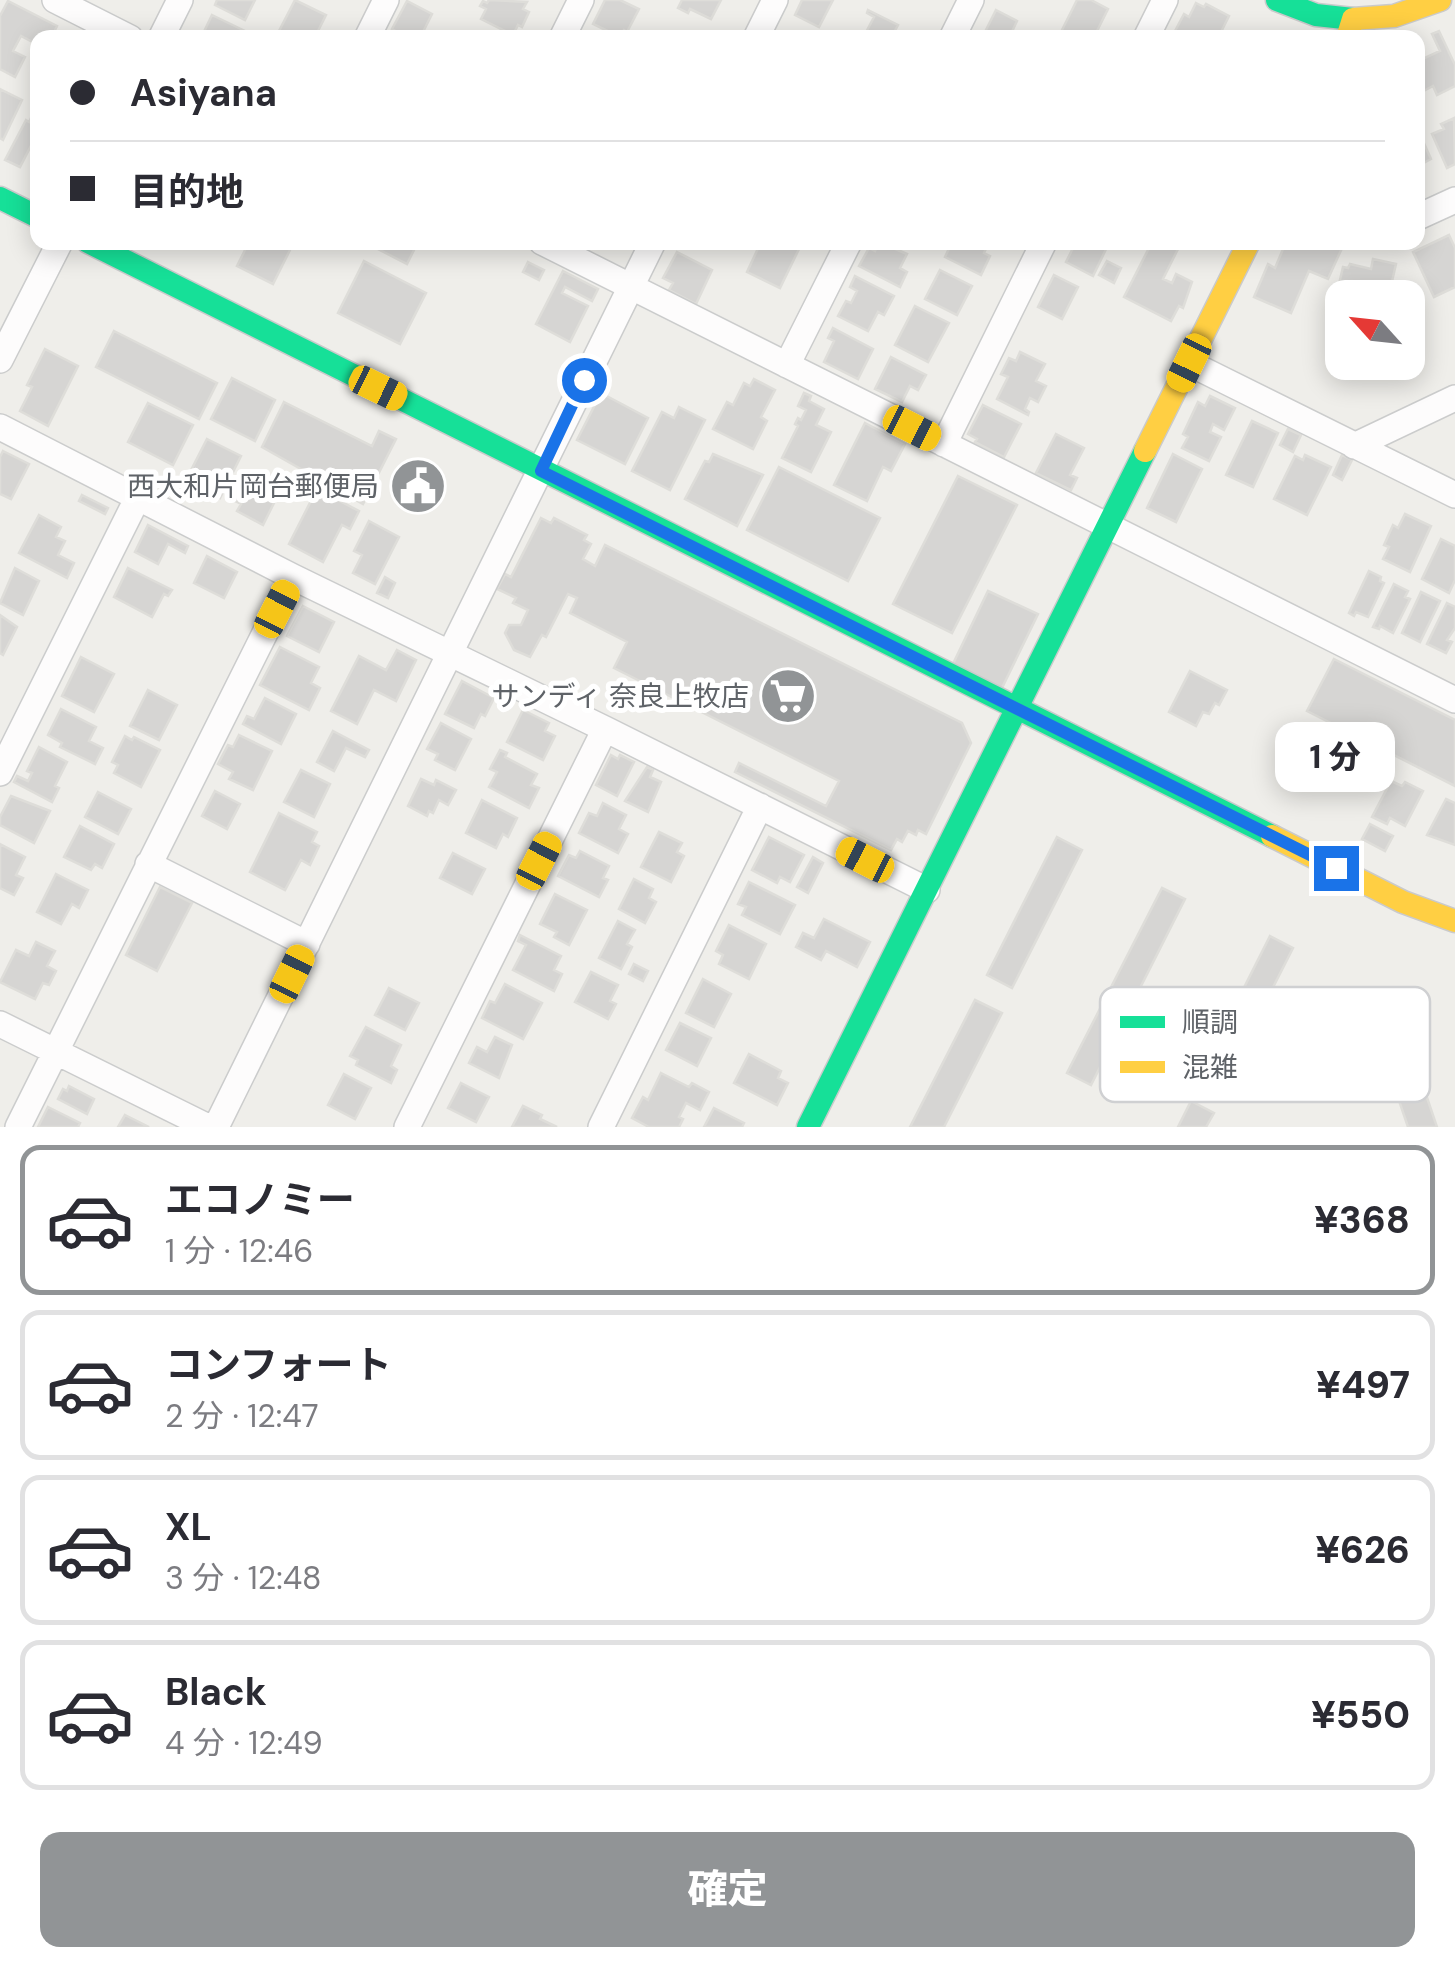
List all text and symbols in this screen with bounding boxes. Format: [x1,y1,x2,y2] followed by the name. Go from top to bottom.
[130,68,277,118] text: Asiyana
[130,167,244,217] text: 目的地
[1325,280,1425,380] north arrow
[1325,280,1425,380] map controls
[1162,329,1216,397] car
[562,358,607,403] route start
[344,361,412,415] car
[878,401,946,455] car
[388,456,448,516] public building icon: 西大和片岡台郵便局
[127,468,379,505] place label: 西大和片岡台郵便局
[250,575,304,643] car
[758,666,818,726] supermarket icon: サンディ 奈良上牧店
[492,678,749,715] place label: サンディ 奈良上牧店
[1276,723,1396,793] callout: 1 分
[1309,736,1361,778] text: 1 分
[512,827,566,895] car
[831,833,899,887] car
[1314,846,1359,891] route end
[265,940,319,1008] car
[1100,987,1430,1102] legend
[1182,1004,1238,1041] text: 順調
[1182,1049,1238,1086] text: 混雑
[45,1175,135,1265] icon: car
[165,1175,355,1225] text: エコノミー
[1314,1195,1410,1245] text: ¥368
[165,1230,313,1272] text: 1 分 · 12:46
[45,1340,135,1430] icon: car
[165,1340,392,1390] text: コンフォート
[1316,1360,1410,1410] text: ¥497
[165,1395,319,1437] text: 2 分 · 12:47
[165,1502,212,1552] text: XL
[45,1505,135,1595] icon: car
[1315,1525,1410,1575] text: ¥626
[165,1557,322,1599] text: 3 分 · 12:48
[165,1667,267,1717] text: Black
[45,1670,135,1760] icon: car
[1311,1690,1410,1740] text: ¥550
[165,1722,323,1764] text: 4 分 · 12:49
[40,1832,1415,1947] button: 確定

